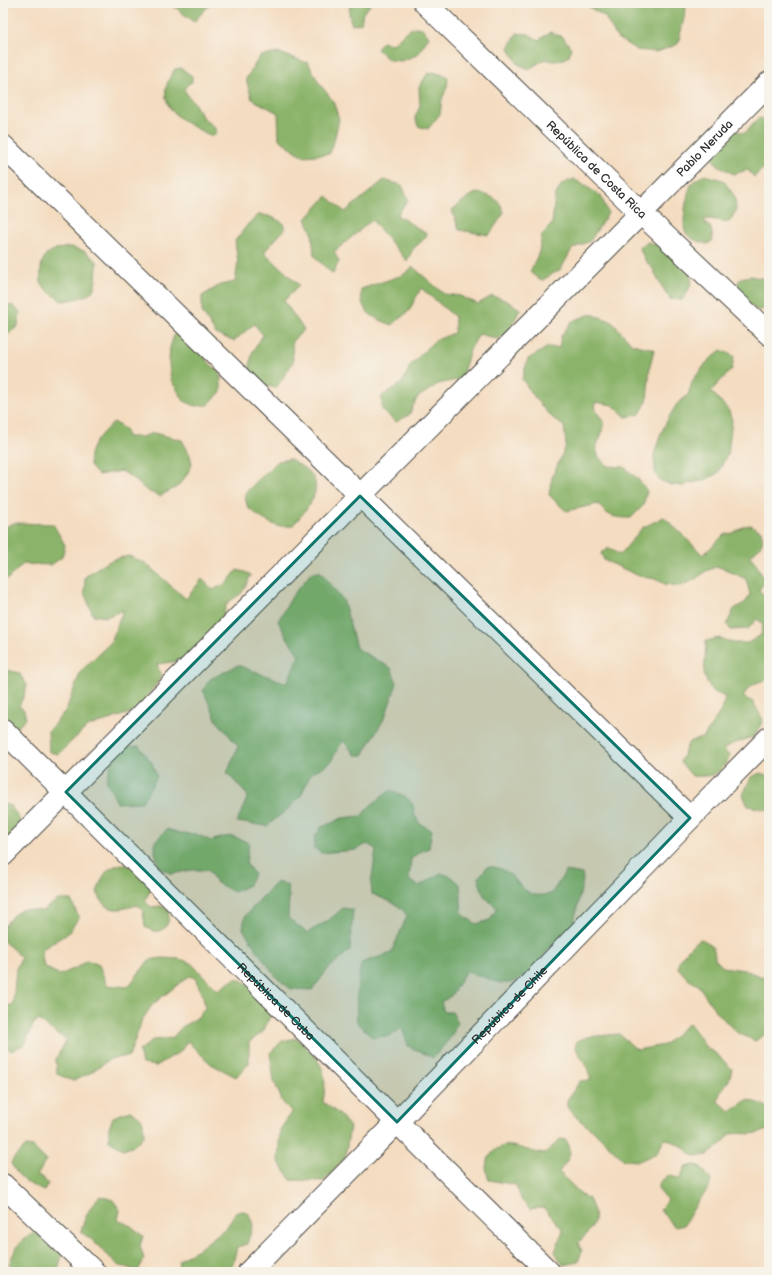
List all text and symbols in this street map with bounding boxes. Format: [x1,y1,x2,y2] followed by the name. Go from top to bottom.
[673,116,736,180] street label: Pablo Neruda
[543,117,650,222] street label: República de Costa Rica
[234,960,318,1044] street label: República de Cuba
[469,963,551,1047] street label: República de Chile

